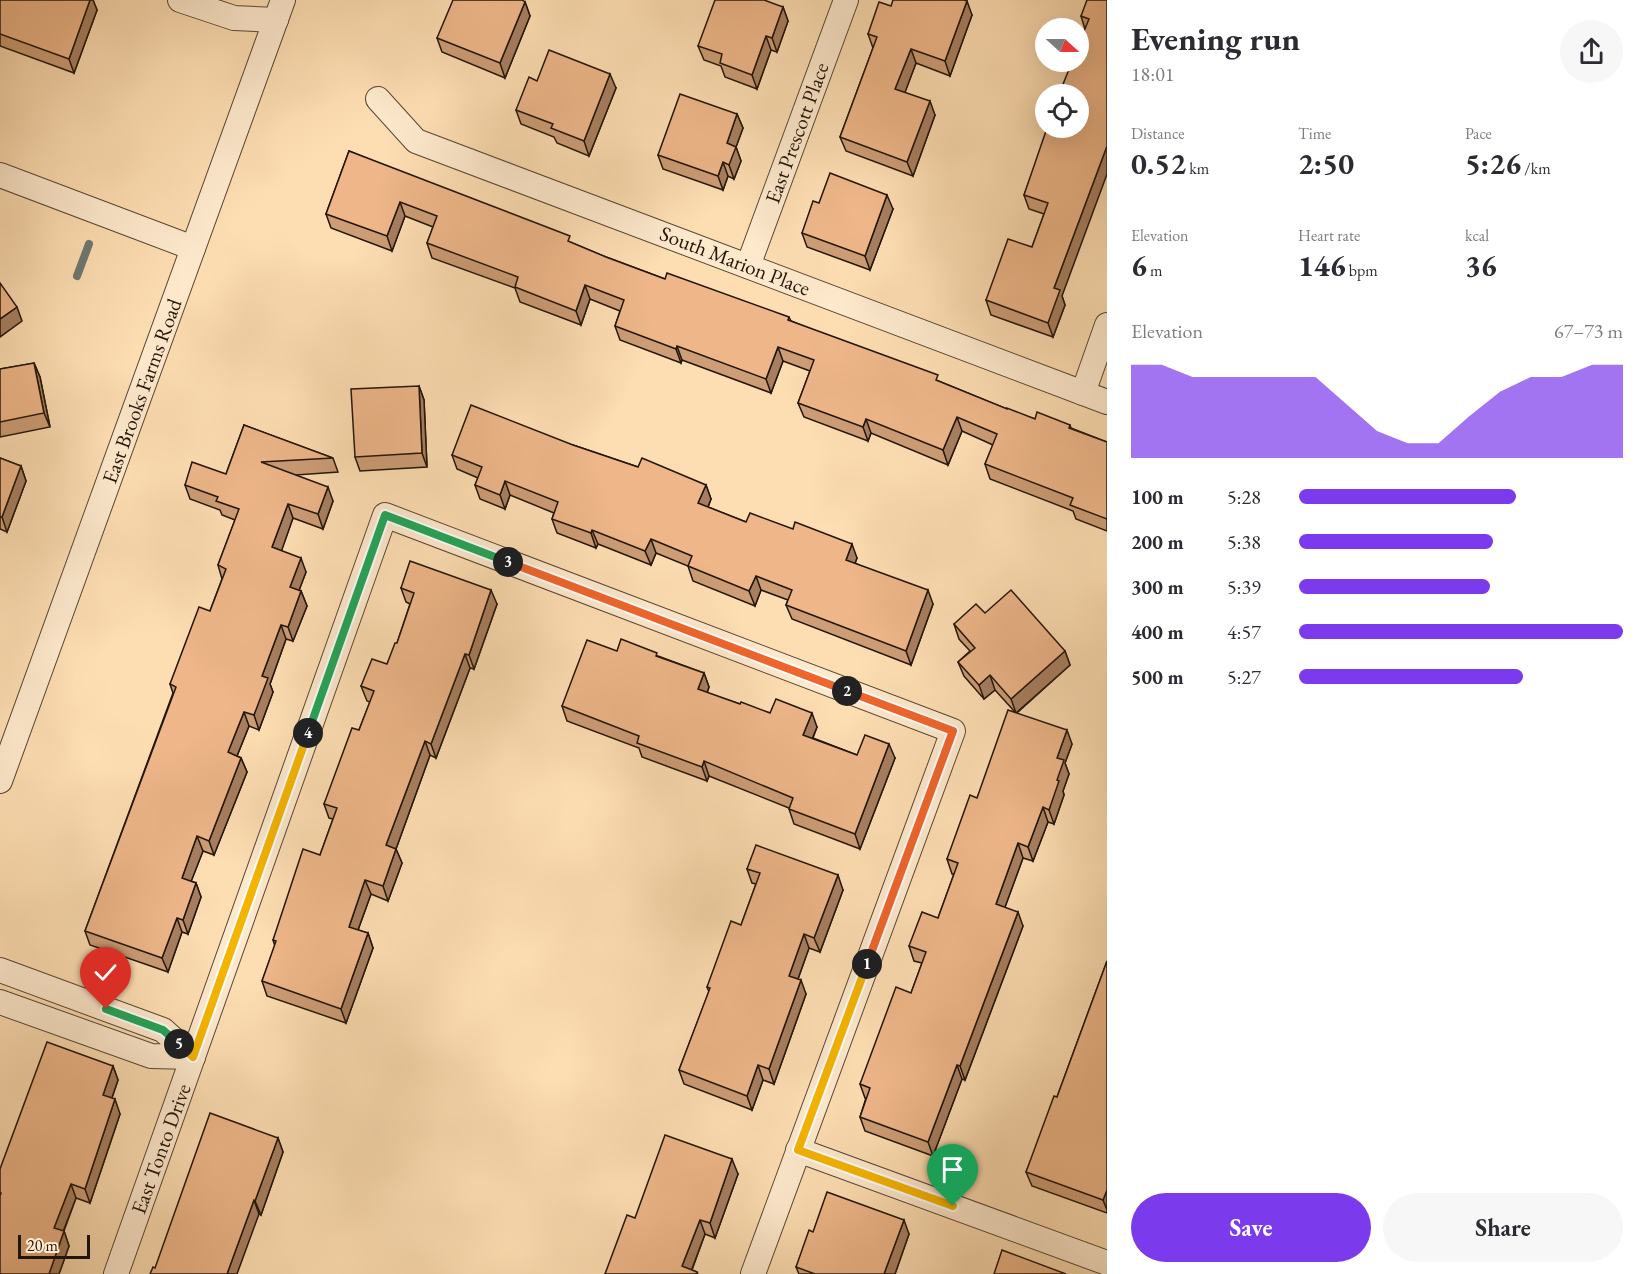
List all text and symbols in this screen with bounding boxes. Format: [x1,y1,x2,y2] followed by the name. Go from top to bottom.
[1131,17,1300,60] text: Evening run
[1035,18,1089,72] north arrow
[1035,18,1089,138] map controls
[1560,20,1623,83] button: share
[759,59,835,207] street label: East Prescott Place
[1131,61,1174,87] text: 18:01
[1035,84,1089,138] button: locate
[1131,123,1184,144] text: Distance
[1298,123,1331,144] text: Time
[1465,123,1492,144] text: Pace
[1131,144,1186,183] text: 0.52
[1298,144,1354,183] text: 2:50
[1465,144,1521,183] text: 5:26
[1186,158,1209,179] text: km
[1521,158,1551,179] text: /km
[656,219,814,302] street label: South Marion Place
[1131,225,1189,246] text: Elevation
[1298,225,1360,246] text: Heart rate
[1465,225,1489,246] text: kcal
[1131,246,1147,285] text: 6
[1298,246,1346,285] text: 146
[1465,246,1497,285] text: 36
[1147,260,1163,281] text: m
[1346,260,1378,281] text: bpm
[96,294,188,487] street label: East Brooks Farms Road
[1131,318,1203,344] text: Elevation
[1554,318,1623,344] text: 67–73 m
[1131,484,1184,510] text: 100 m
[1227,484,1261,510] text: 5:28
[1131,529,1184,555] text: 200 m
[1227,529,1261,555] text: 5:38
[493,547,523,577] pin: 3
[504,551,512,572] text: 3
[1131,574,1184,600] text: 300 m
[1227,574,1261,600] text: 5:39
[1131,619,1184,645] text: 400 m
[1227,619,1261,645] text: 4:57
[1131,664,1184,690] text: 500 m
[1227,664,1261,690] text: 5:27
[832,676,862,706] pin: 2
[843,680,851,701] text: 2
[293,718,323,748] pin: 4
[304,722,312,743] text: 4
[80,947,131,1009] pin
[852,949,882,979] pin: 1
[863,953,871,974] text: 1
[89,956,122,989] icon: check
[164,1029,194,1059] pin: 5
[175,1033,183,1054] text: 5
[124,1080,197,1218] street label: East Tonto Drive
[927,1144,978,1206] pin
[936,1153,969,1186] icon: arrive
[1131,1193,1371,1262] button: Save
[1383,1193,1623,1262] button: Share
[18,1232,90,1260] scale bar
[27,1235,58,1256] text: 20 m

